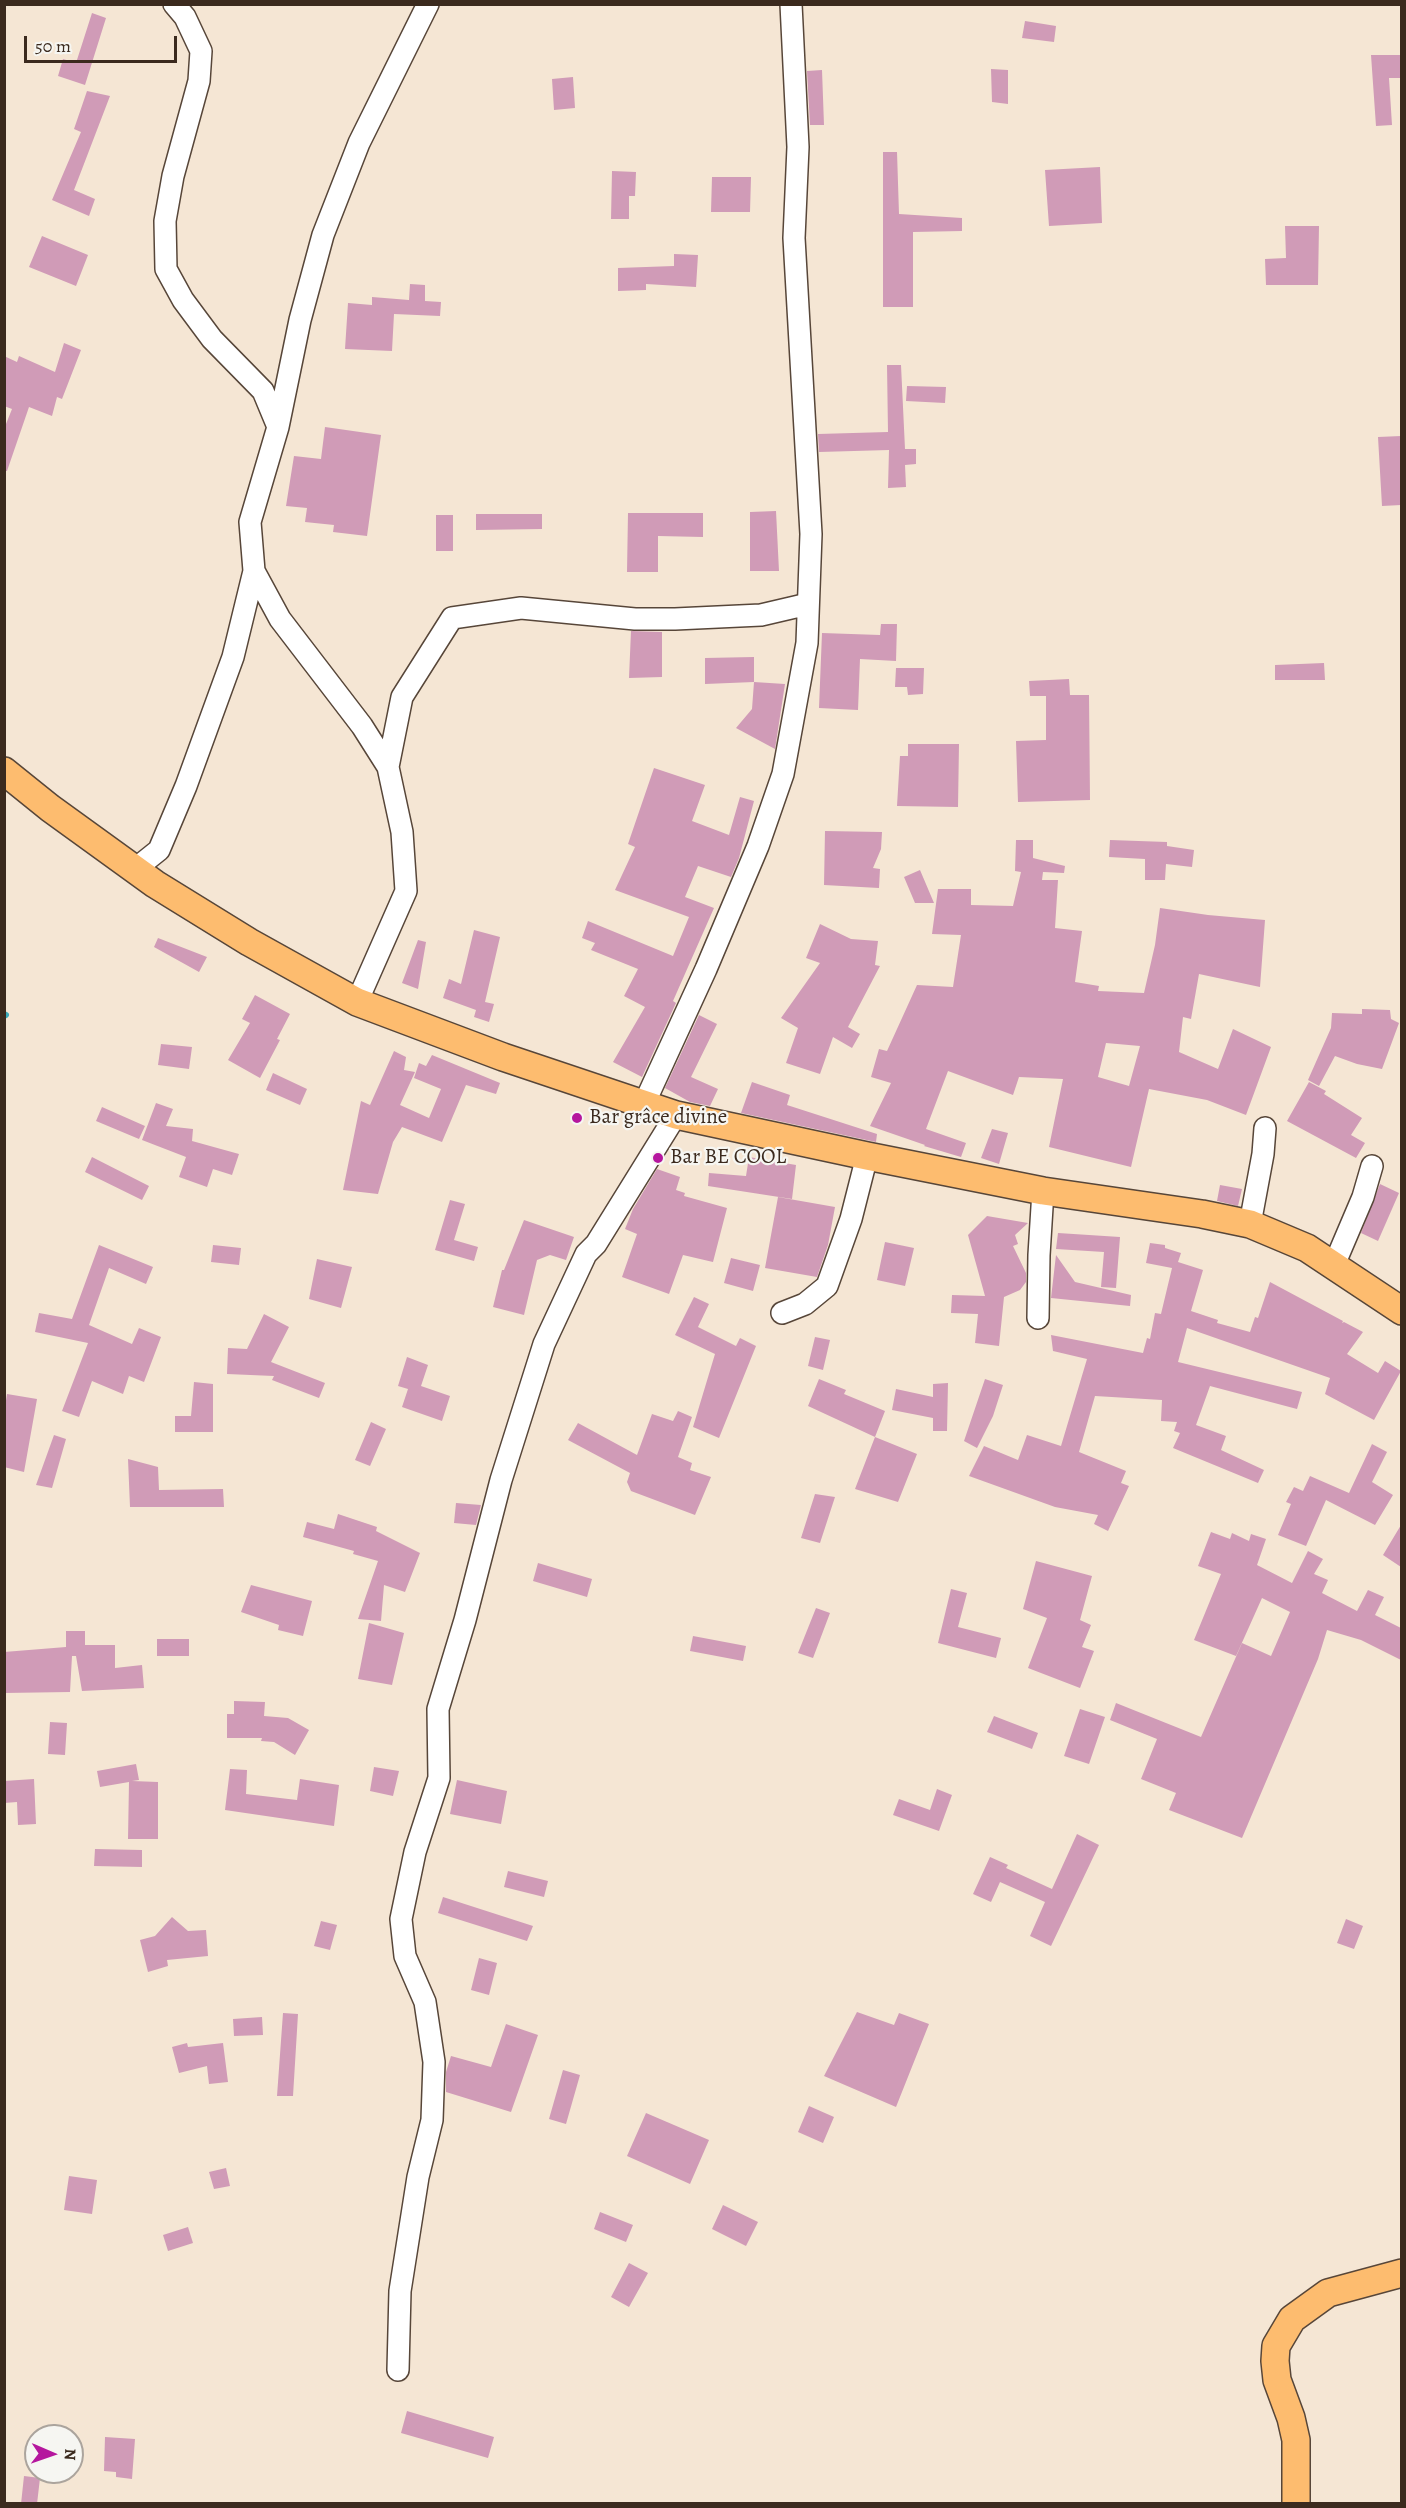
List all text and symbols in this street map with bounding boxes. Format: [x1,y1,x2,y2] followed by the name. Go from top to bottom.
[27,24,180,62] scale bar
[35,34,71,58] text: 50 m
[589,1105,727,1131] place label: Bar grâce divine
[570,1111,584,1125] marker: Bar grâce divine
[670,1145,786,1171] place label: Bar BE COOL
[651,1151,665,1165] marker: Bar BE COOL
[24,2424,84,2484] north arrow
[59,2448,81,2461] text: N

